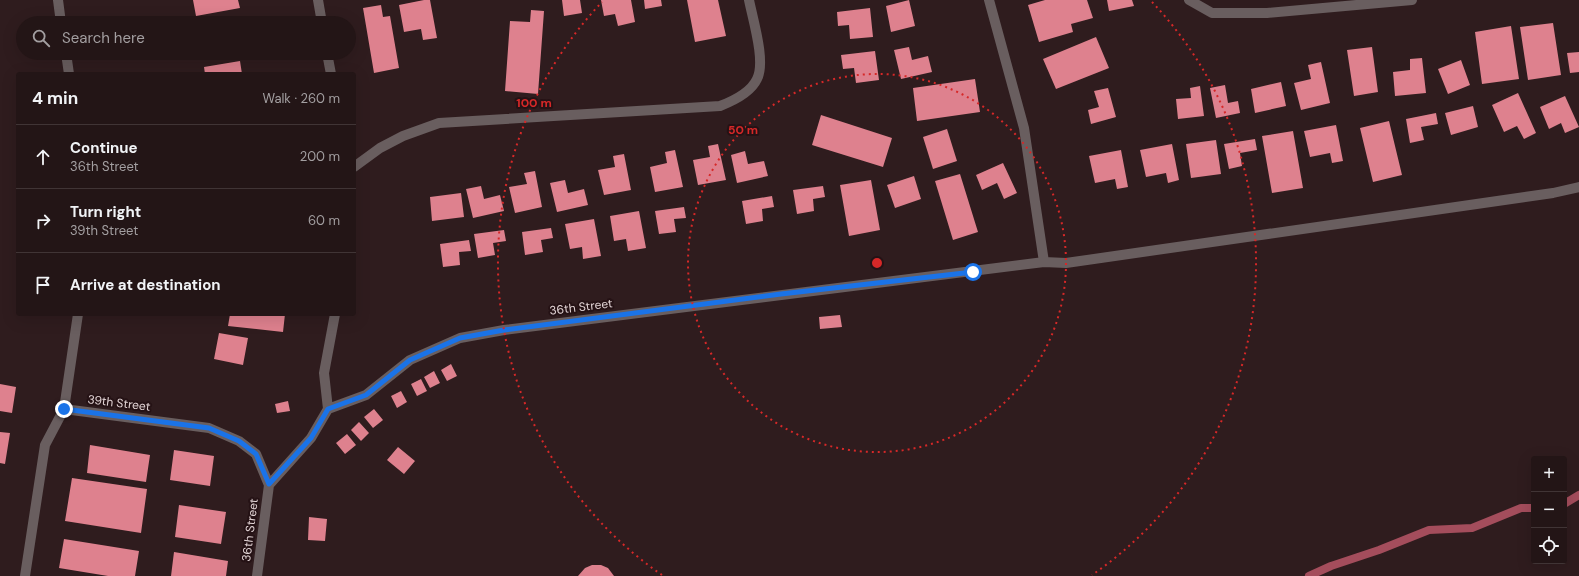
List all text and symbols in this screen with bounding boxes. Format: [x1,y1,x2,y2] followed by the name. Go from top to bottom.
[16,16,356,60] search box
[30,27,52,49] icon: search
[62,28,145,48] text: Search here
[32,87,78,109] text: 4 min
[262,90,340,107] text: Walk · 260 m
[516,95,552,111] text: 100 m
[728,122,758,138] text: 50 m
[70,138,138,158] text: Continue
[32,146,54,168] icon: ahead
[300,148,340,165] text: 200 m
[70,158,139,175] text: 36th Street
[70,202,141,222] text: Turn right
[32,210,54,232] icon: right
[308,212,340,229] text: 60 m
[70,222,138,239] text: 39th Street
[870,256,884,270] centre of rings
[964,263,982,281] route start
[32,274,54,296] icon: arrive
[70,275,221,295] text: Arrive at destination
[549,295,614,319] street label: 36th Street
[87,391,152,415] street label: 39th Street
[55,400,73,418] route end
[1531,456,1567,564] map controls
[1531,456,1567,492] button: +
[1531,492,1567,528] button: −
[238,497,262,562] street label: 36th Street
[1531,528,1567,564] button: locate

